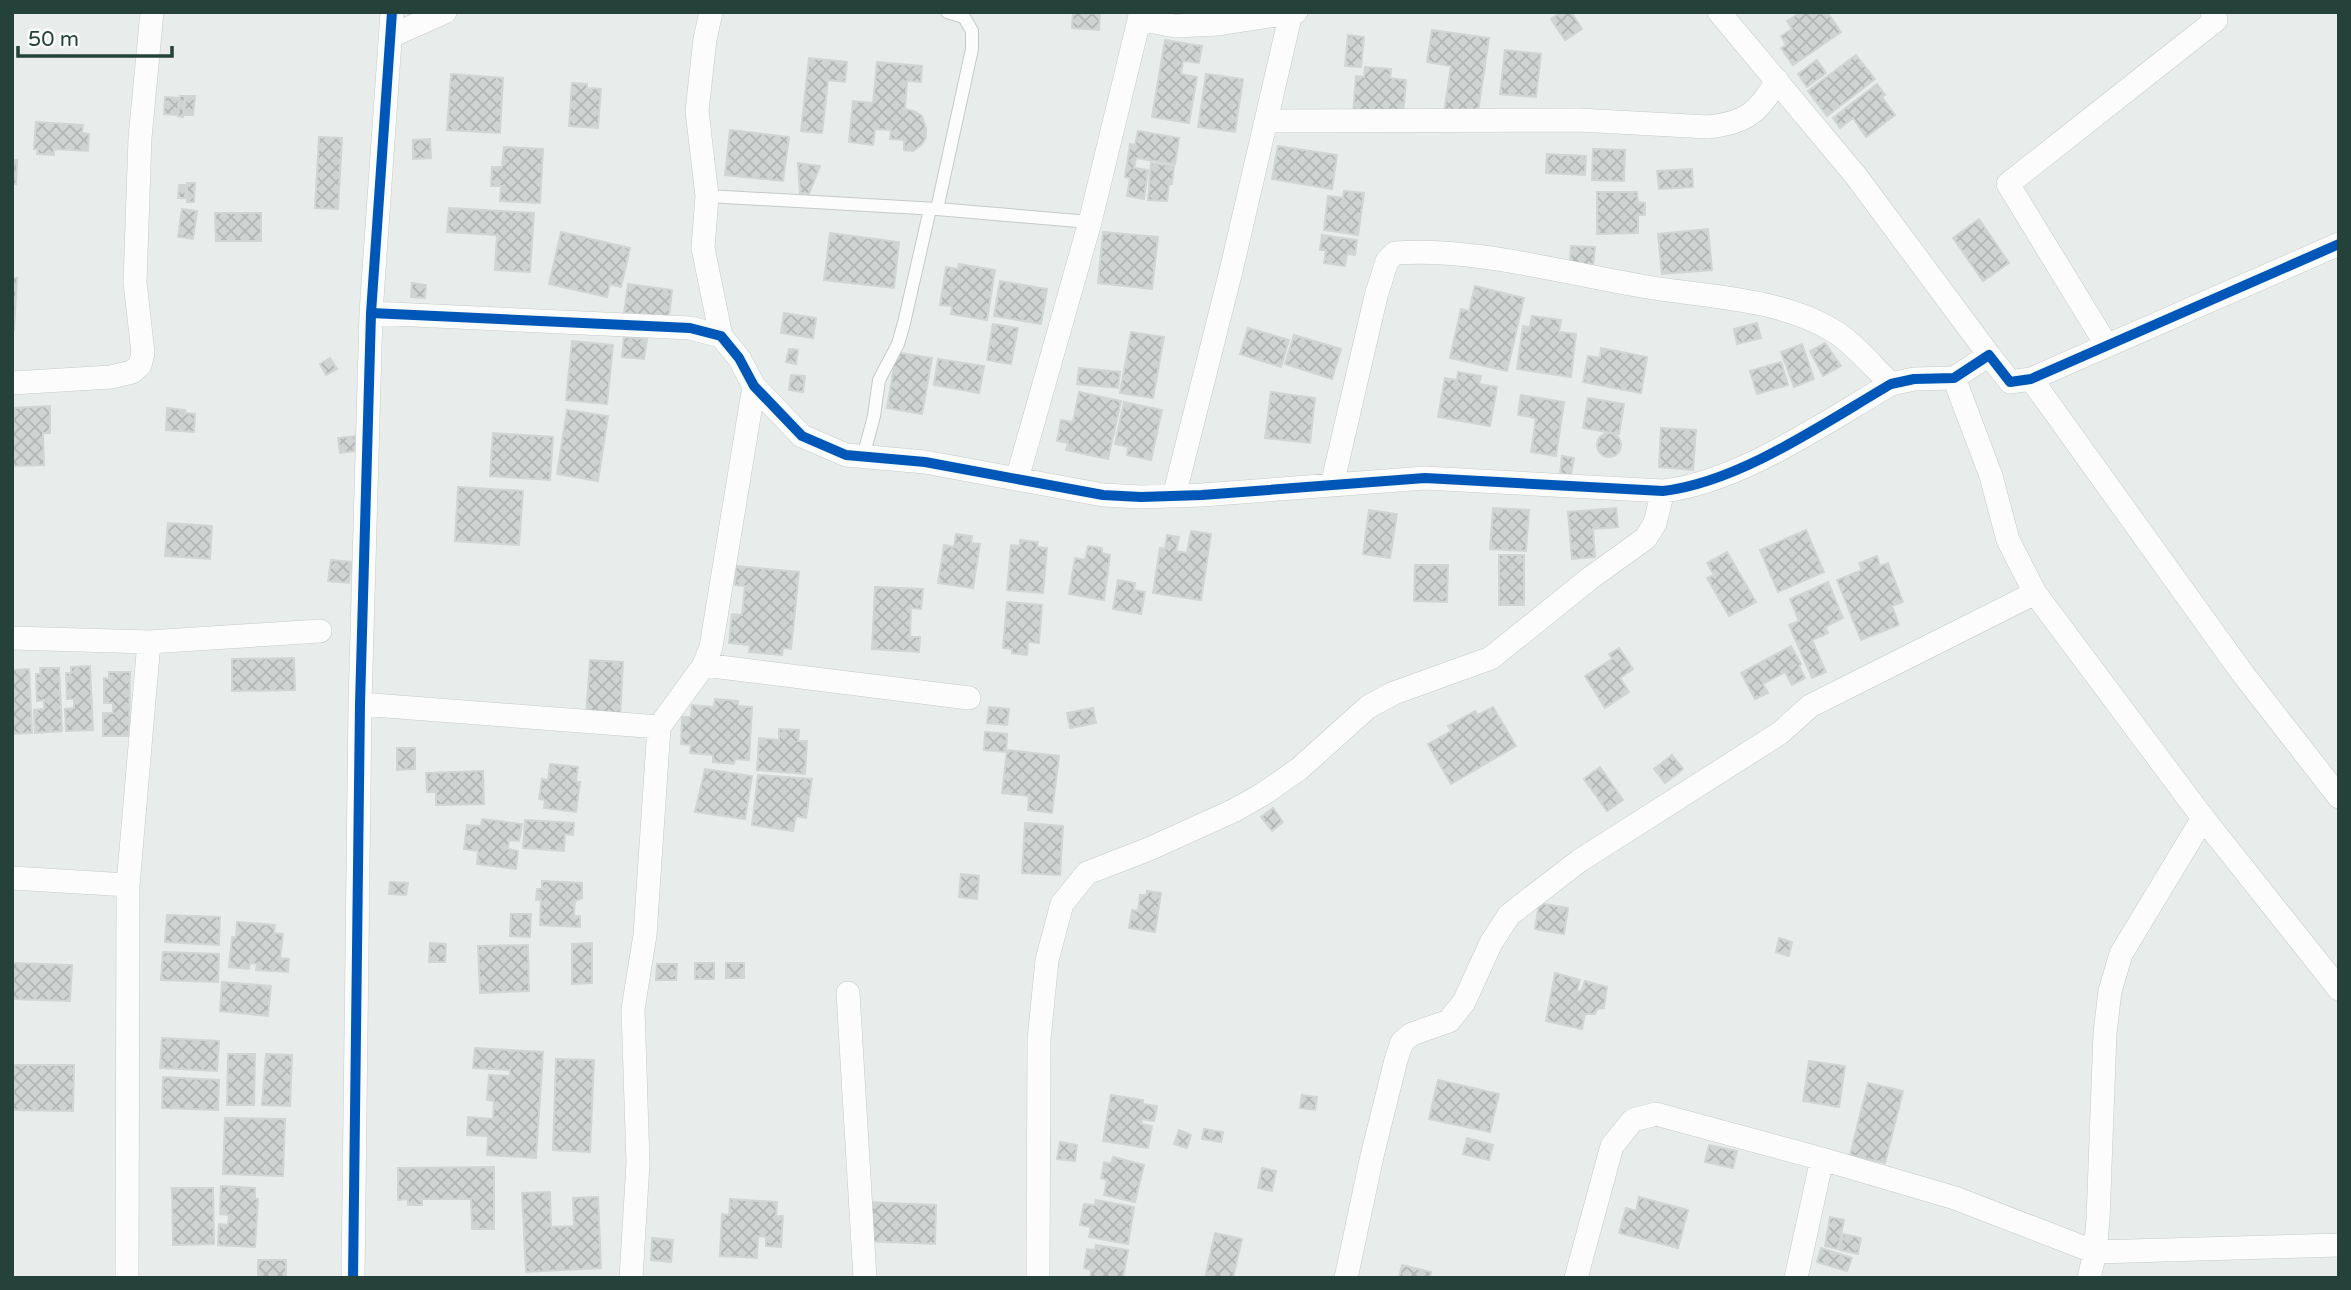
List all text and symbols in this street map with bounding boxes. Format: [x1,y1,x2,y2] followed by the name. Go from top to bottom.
[18,14,172,58] scale bar
[28,27,79,52] text: 50 m

